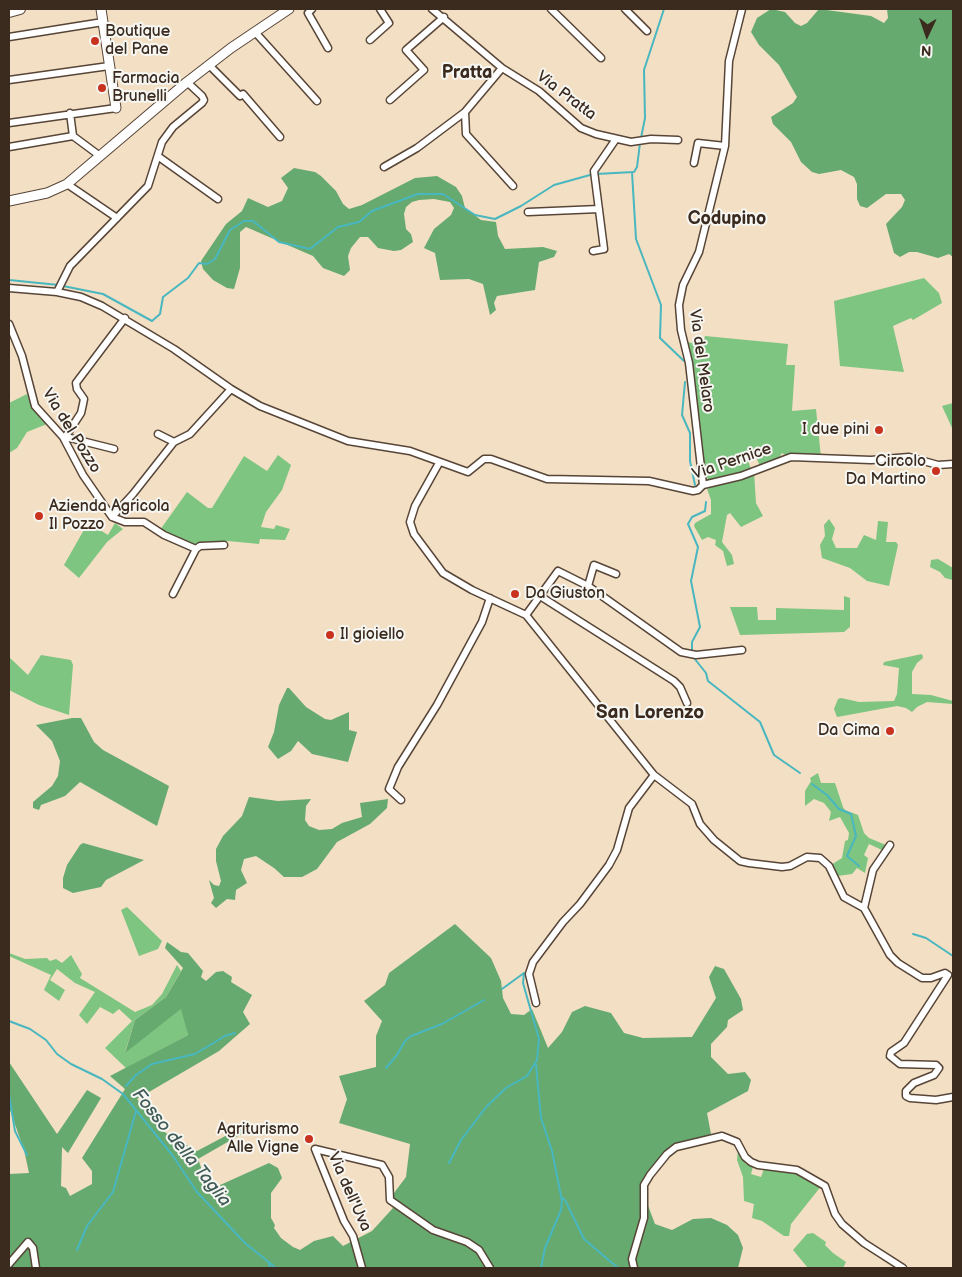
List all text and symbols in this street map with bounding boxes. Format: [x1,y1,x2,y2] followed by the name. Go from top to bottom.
[902,10,952,60] north arrow
[105,22,170,60] place label: Boutique del Pane
[89,35,101,47] marker: Boutique del Pane
[921,42,932,59] text: N
[442,62,492,84] district label: Pratta
[532,67,600,125] street label: Via Pratta
[112,69,179,107] place label: Farmacia Brunelli
[96,82,108,94] marker: Farmacia Brunelli
[688,208,766,230] district label: Codupino
[684,308,718,414] street label: Via del Melaro
[37,385,105,477] street label: Via del Pozzo
[802,420,869,440] place label: I due pini
[873,424,885,436] marker: I due pini
[690,439,774,485] street label: Via Pernice
[846,452,926,490] place label: Circolo Da Martino
[930,465,942,477] marker: Circolo Da Martino
[49,497,170,535] place label: Azienda Agricola Il Pozzo
[33,510,45,522] marker: Azienda Agricola Il Pozzo
[525,584,605,604] place label: Da Giuston
[509,588,521,600] marker: Da Giuston
[340,625,404,645] place label: Il gioiello
[324,629,336,641] marker: Il gioiello
[596,702,704,724] district label: San Lorenzo
[818,721,880,741] place label: Da Cima
[884,725,896,737] marker: Da Cima
[127,1085,235,1211] water label: Fosso della Taglia
[217,1120,299,1158] place label: Agriturismo Alle Vigne
[303,1133,315,1145] marker: Agriturismo Alle Vigne
[323,1149,375,1235] street label: Via dell'Uva

